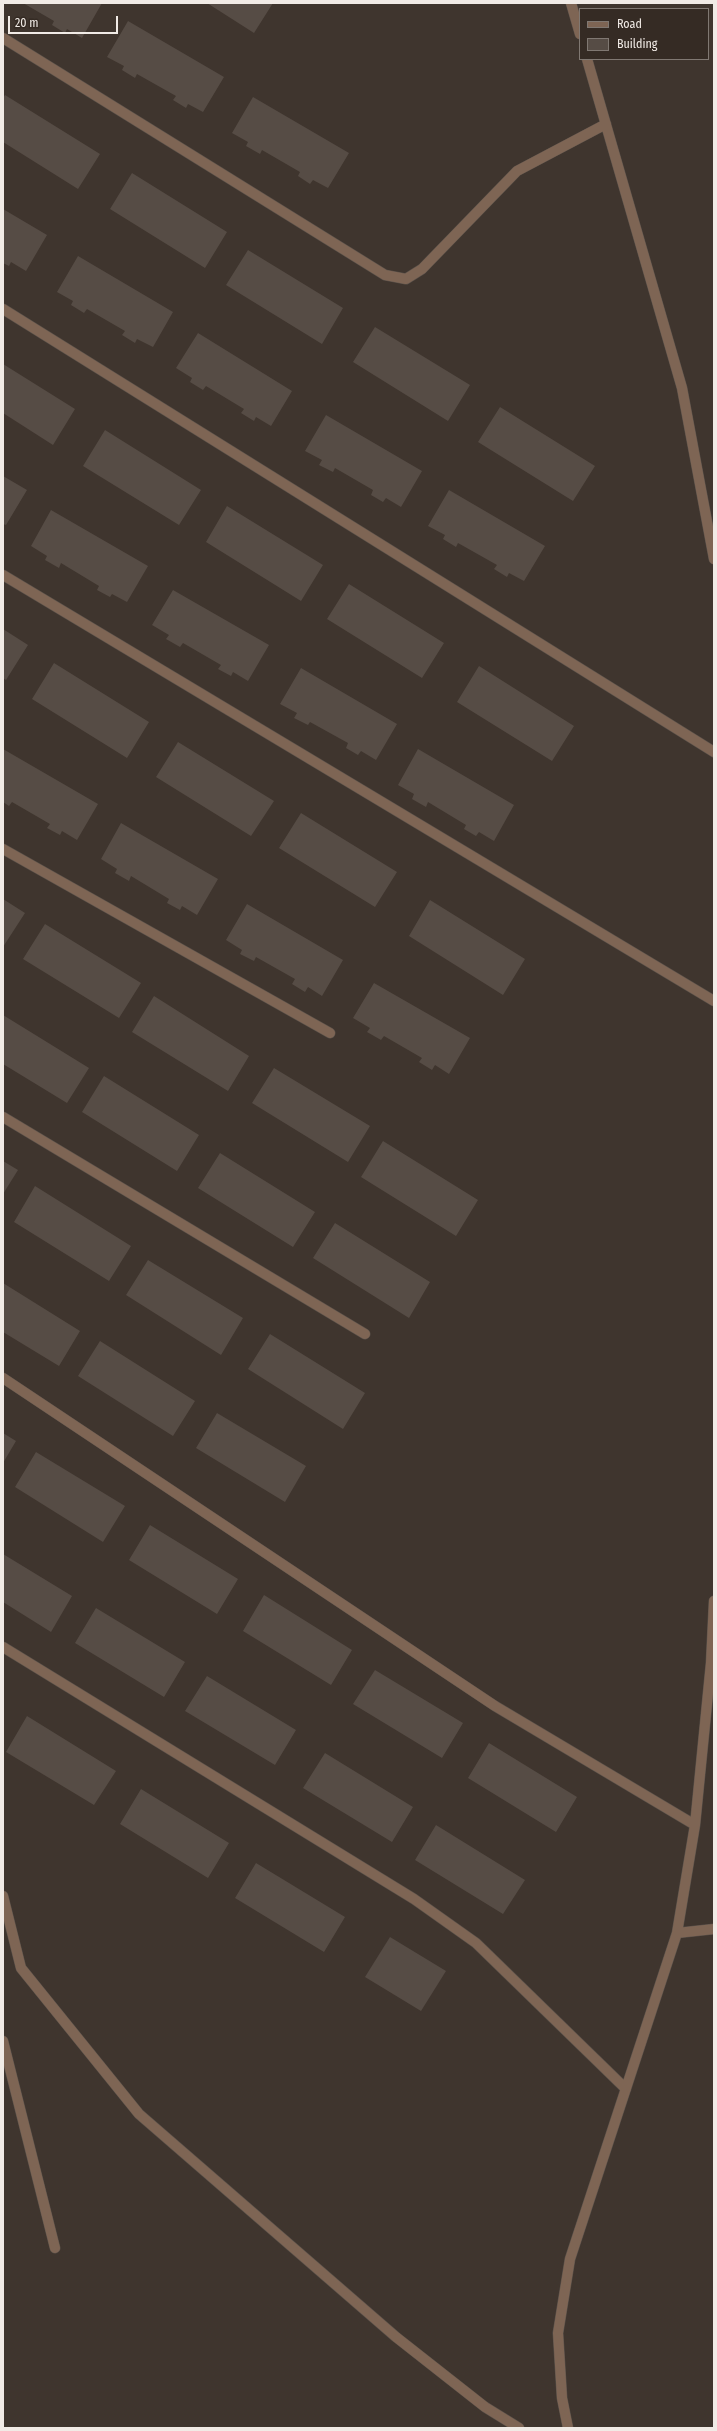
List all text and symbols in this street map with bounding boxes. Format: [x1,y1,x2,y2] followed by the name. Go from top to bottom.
[10,8,120,34] scale bar
[579,8,709,60] legend
[15,16,39,30] text: 20 m
[617,17,642,31] text: Road
[617,37,657,51] text: Building

